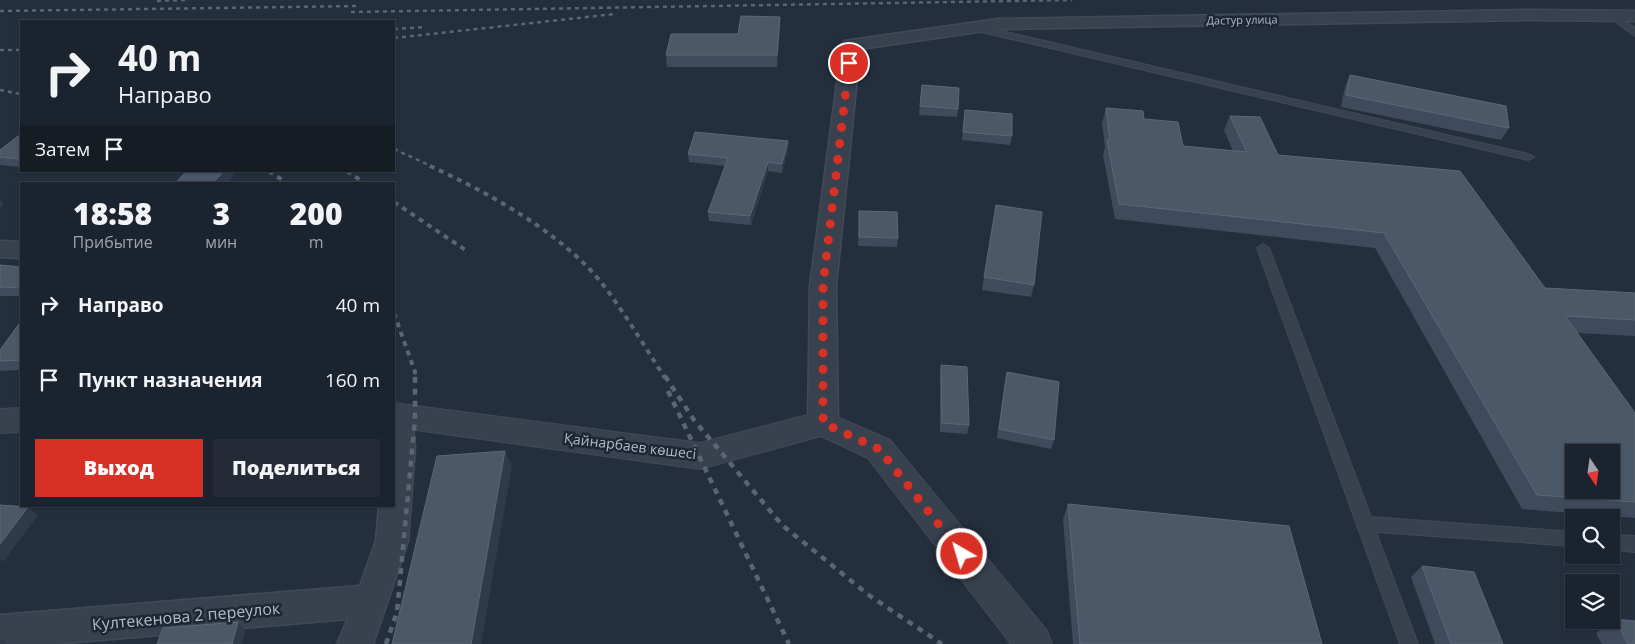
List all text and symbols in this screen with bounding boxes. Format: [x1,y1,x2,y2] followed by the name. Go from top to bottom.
[1206,11,1278,28] street label: Дастур улица
[118,34,201,81] text: 40 m
[35,40,100,105] icon: right
[828,42,870,84] pin
[835,49,863,77] icon: arrive
[118,79,212,109] text: Направо
[100,135,128,163] icon: arrive
[35,136,90,162] text: Затем
[73,193,152,234] text: 18:58
[212,193,230,234] text: 3
[290,193,342,234] text: 200
[73,231,153,253] text: Прибытие
[205,231,237,253] text: мин
[309,231,324,253] text: m
[35,291,63,319] icon: right
[78,292,164,318] text: Направо
[336,292,380,318] text: 40 m
[35,366,63,394] icon: arrive
[78,367,263,393] text: Пункт назначения
[325,367,380,393] text: 160 m
[563,428,697,463] street label: Қайнарбаев көшесі
[35,439,203,497] button: Выход
[213,439,380,497] button: Поделиться
[1565,444,1620,499] north arrow
[1565,444,1620,629] map controls
[1565,509,1620,564] button: search
[935,527,987,579] position arrow
[1565,574,1620,629] button: layers
[91,597,282,635] street label: Култекенова 2 переулок

